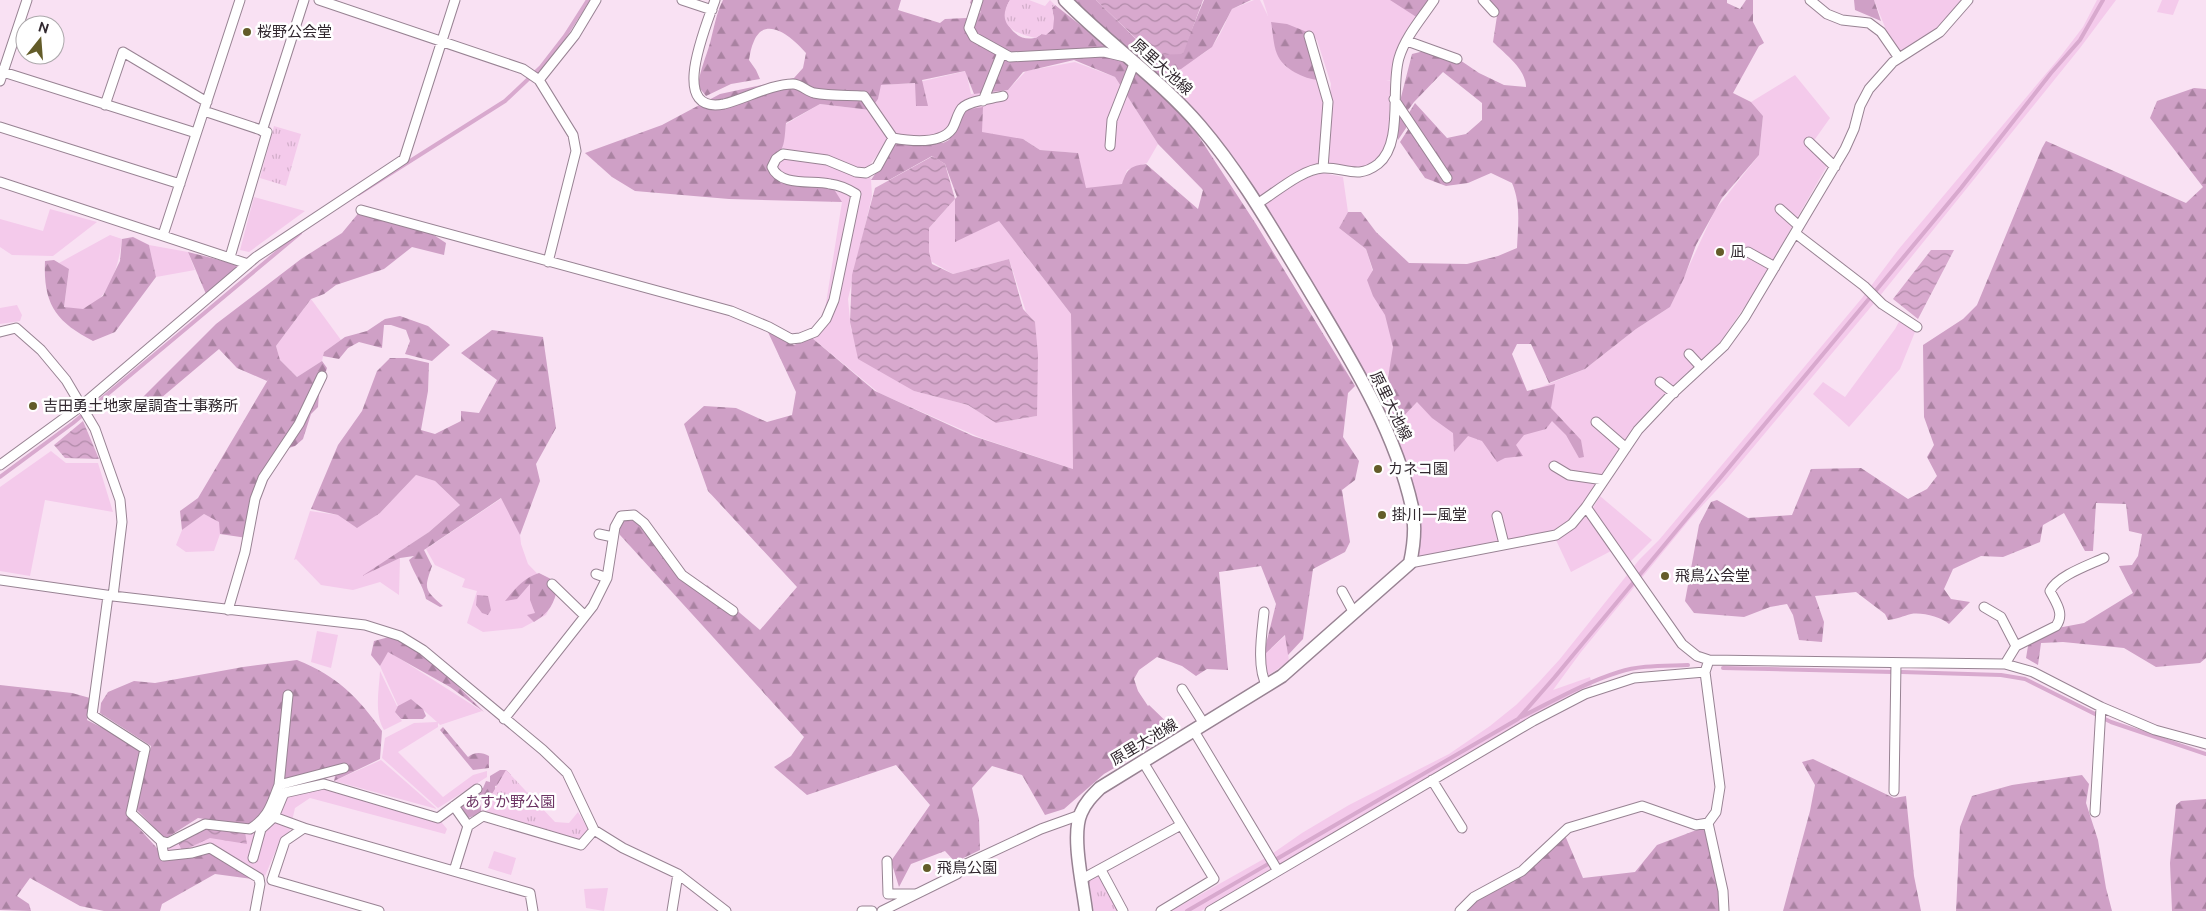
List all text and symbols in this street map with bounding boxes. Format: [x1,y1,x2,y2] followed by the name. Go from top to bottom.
[15,15,65,65] north arrow
[36,18,51,37] text: N
[257,23,332,40] place label: 桜野公会堂
[241,26,253,38] marker: 桜野公会堂
[1129,35,1196,98] street label: 原里大池線
[1730,243,1745,260] place label: 凪
[1714,246,1726,258] marker: 凪
[1367,368,1416,443] street label: 原里大池線
[43,397,238,414] place label: 吉田勇土地家屋調査士事務所
[27,400,39,412] marker: 吉田勇土地家屋調査士事務所
[1388,460,1448,477] place label: カネコ園
[1372,463,1384,475] marker: カネコ園
[1392,506,1467,523] place label: 掛川一風堂
[1376,509,1388,521] marker: 掛川一風堂
[1675,567,1750,584] place label: 飛鳥公会堂
[1659,570,1671,582] marker: 飛鳥公会堂
[1107,715,1180,768] street label: 原里大池線
[465,793,555,810] park label: あすか野公園
[937,859,997,876] place label: 飛鳥公園
[921,862,933,874] marker: 飛鳥公園

